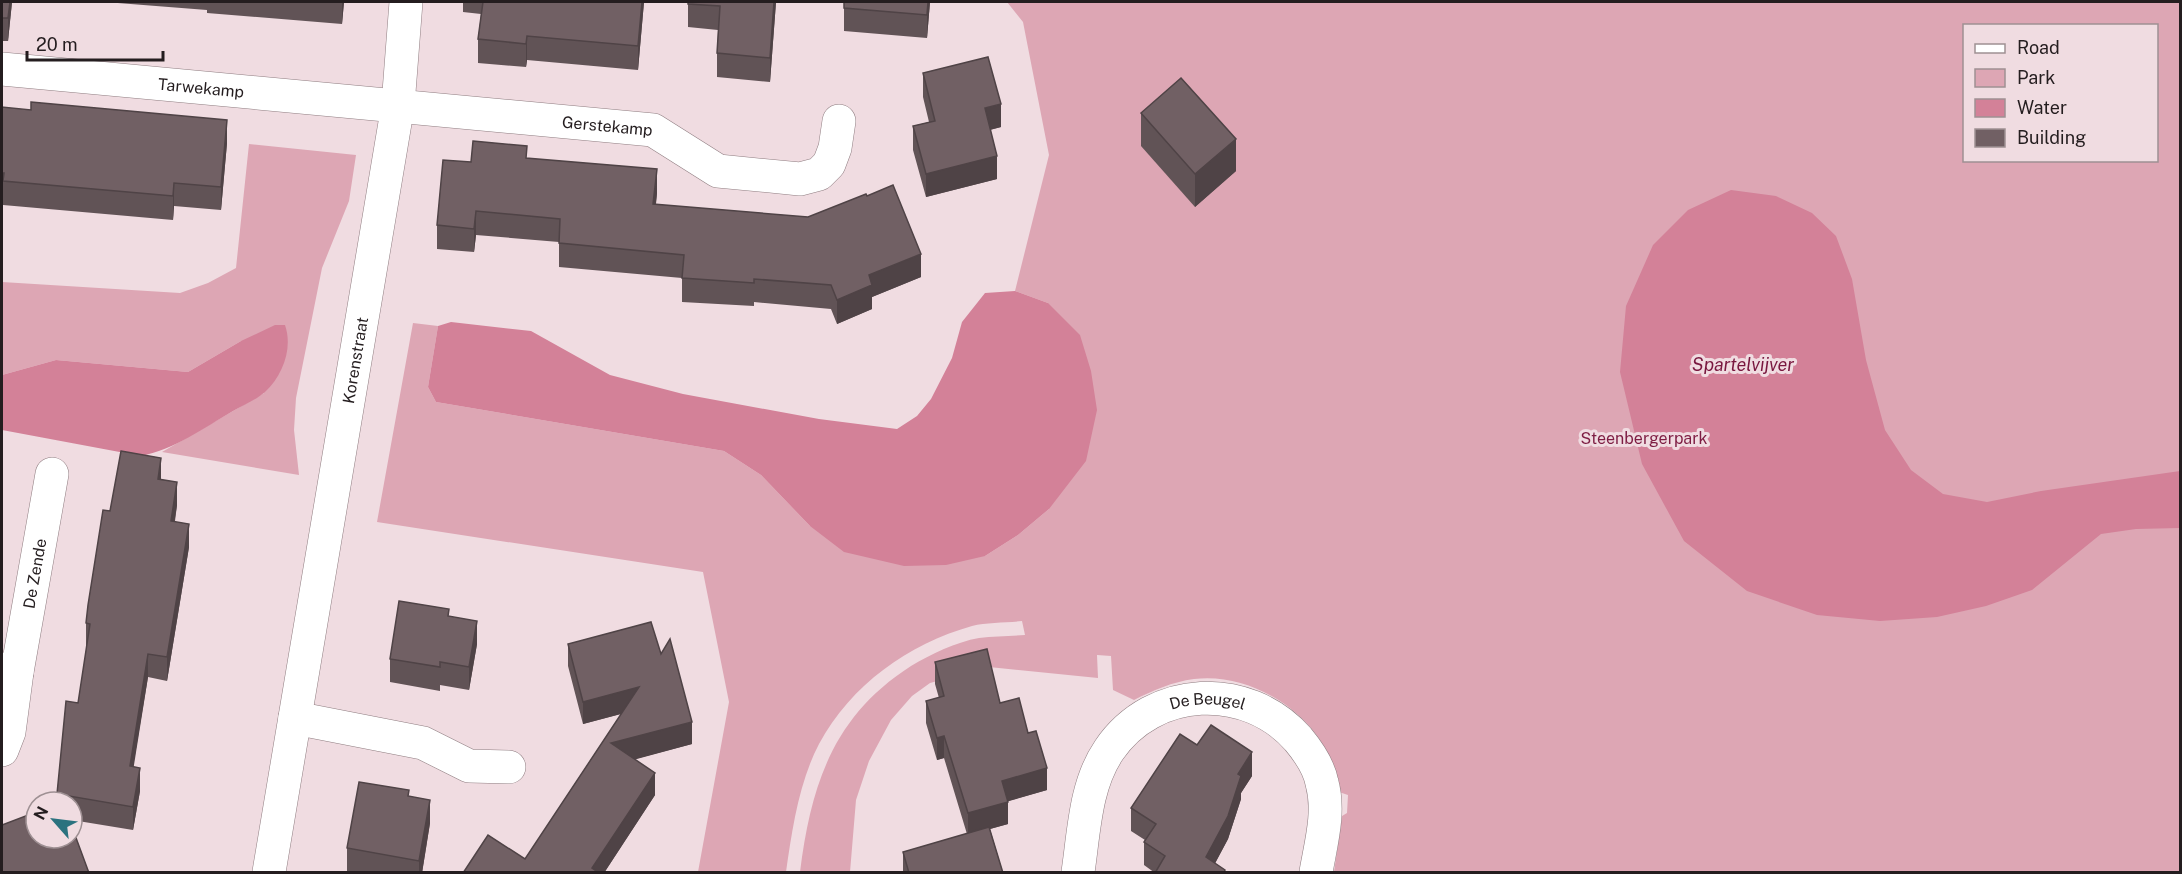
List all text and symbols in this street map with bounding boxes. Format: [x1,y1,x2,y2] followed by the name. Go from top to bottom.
[27,24,164,62] scale bar
[1963,24,2158,162] legend
[36,34,78,55] text: 20 m
[2017,37,2060,58] text: Road
[2017,67,2055,88] text: Park
[157,75,245,102] street label: Tarwekamp
[2017,97,2067,118] text: Water
[561,113,654,140] street label: Gerstekamp
[2017,127,2086,148] text: Building
[339,315,372,405] street label: Korenstraat
[1692,354,1794,375] water label: Spartelvijver
[1581,429,1707,448] park label: Steenbergerpark
[19,537,50,610] street label: De Zende
[1167,689,1248,714] street label: De Beugel
[24,790,84,850] north arrow
[30,803,53,823] text: N

